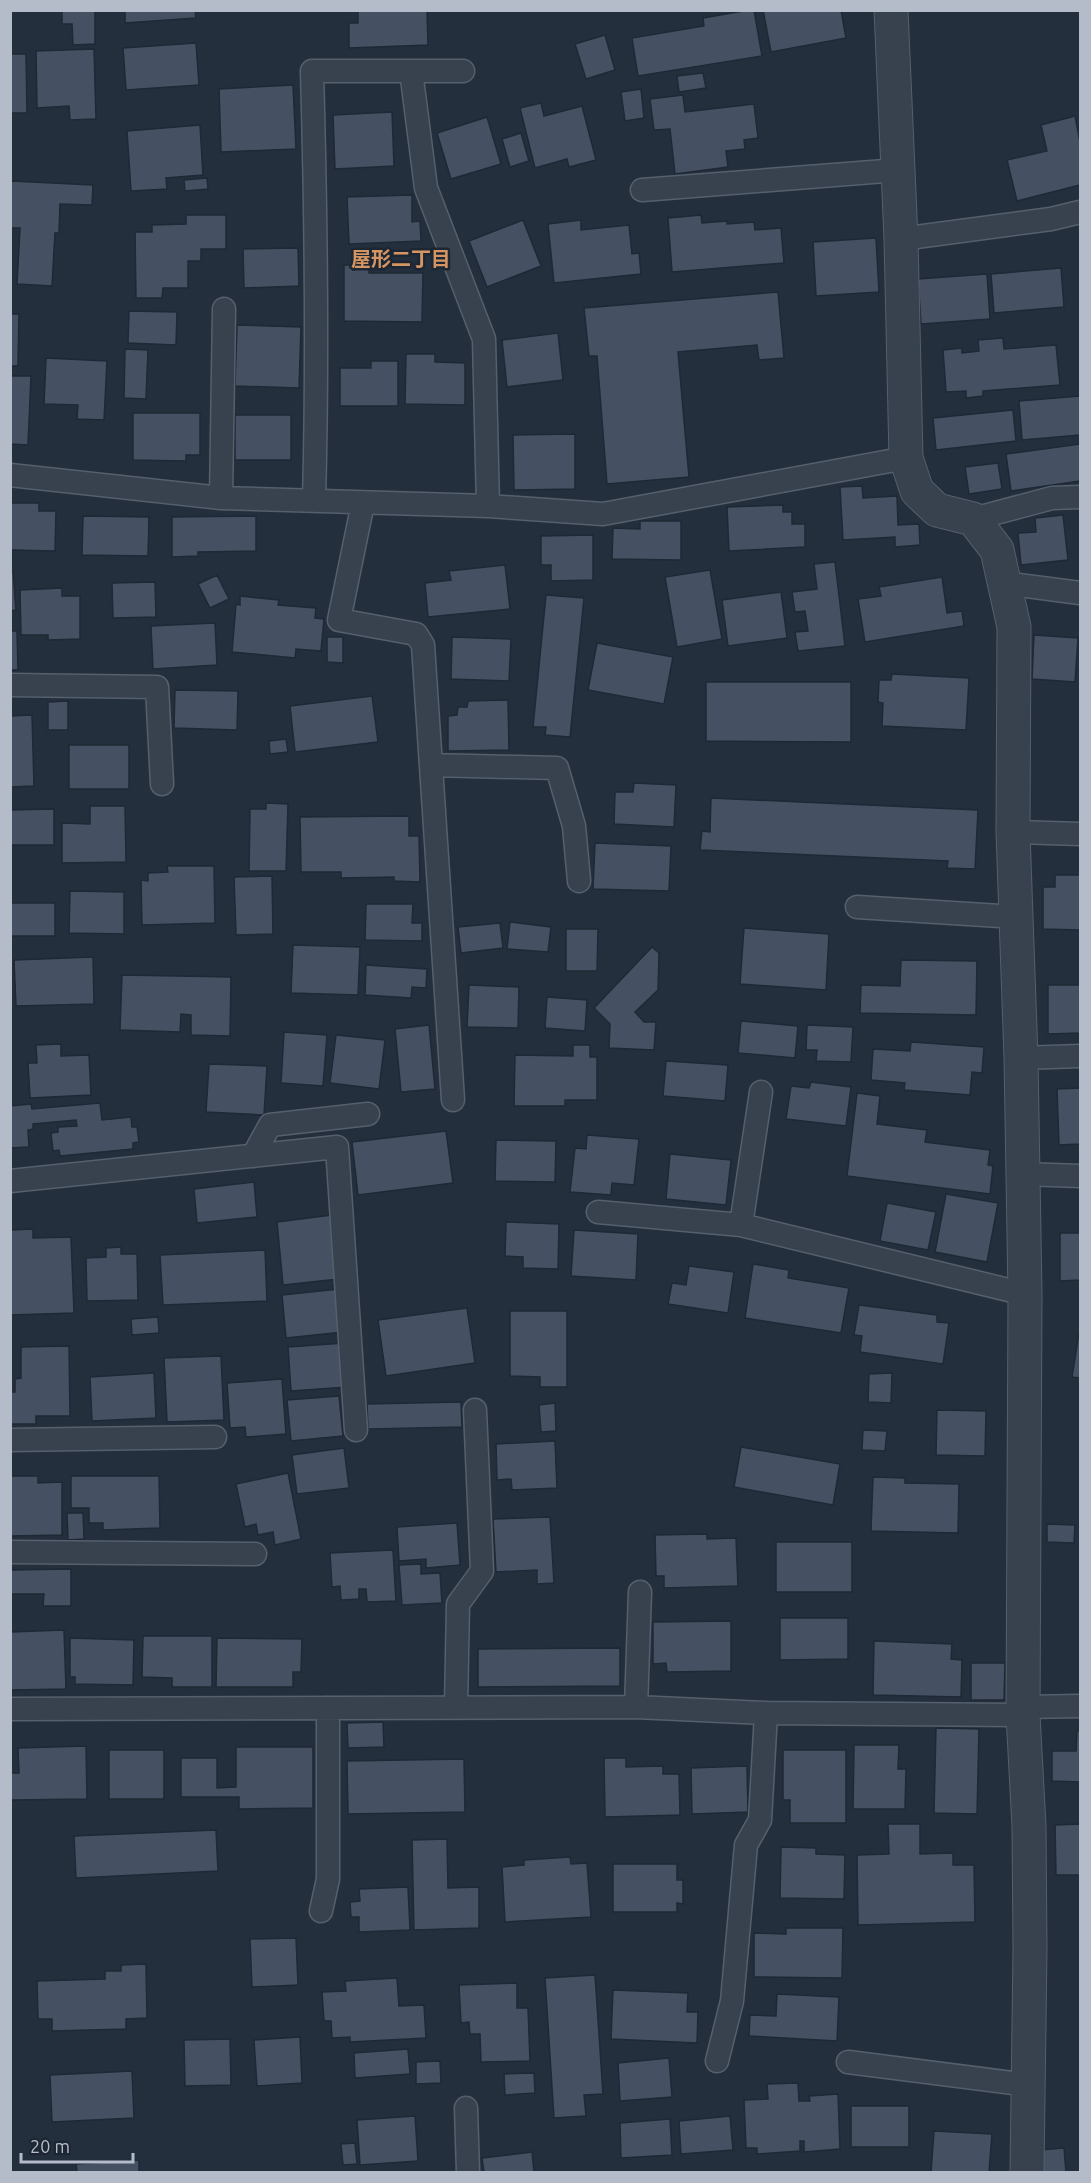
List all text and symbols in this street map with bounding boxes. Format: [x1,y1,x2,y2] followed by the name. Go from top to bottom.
[351,247,451,270] district label: 屋形二丁目
[21,2126,134,2164] scale bar
[30,2136,70,2156] text: 20 m

